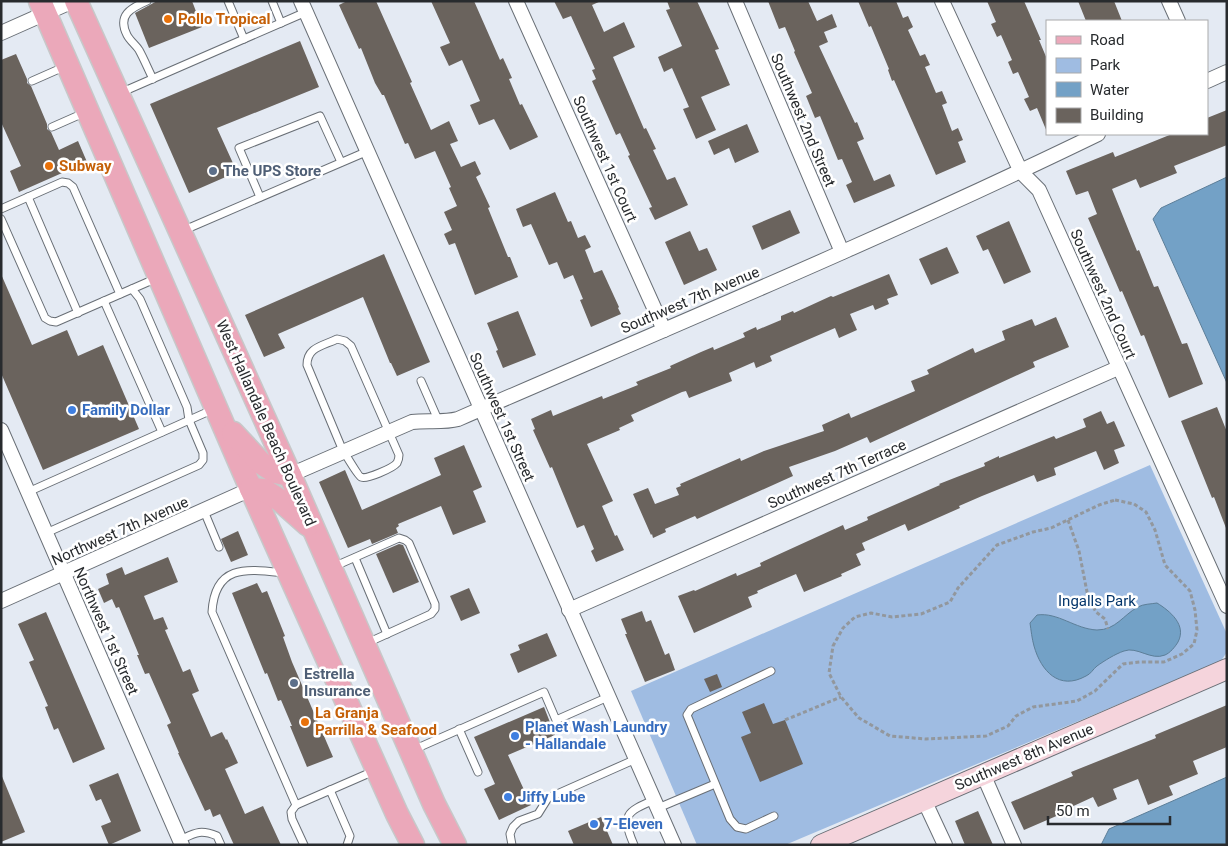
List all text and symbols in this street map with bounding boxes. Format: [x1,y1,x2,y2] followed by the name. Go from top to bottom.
[178,10,271,28] place label: Pollo Tropical
[162,13,174,25] marker: Pollo Tropical
[1046,20,1208,135] legend
[1090,31,1124,49] text: Road
[767,51,839,189] street label: Southwest 2nd Street
[1090,56,1121,74] text: Park
[1090,81,1129,99] text: Water
[569,93,641,225] street label: Southwest 1st Court
[1090,106,1144,124] text: Building
[59,157,112,175] place label: Subway
[43,160,55,172] marker: Subway
[223,162,321,180] place label: The UPS Store
[207,165,219,177] marker: The UPS Store
[1066,226,1140,362] street label: Southwest 2nd Court
[618,263,762,337] street label: Southwest 7th Avenue
[212,317,320,529] street label: West Hallandale Beach Boulevard
[466,350,538,484] street label: Southwest 1st Street
[82,401,170,419] place label: Family Dollar
[66,404,78,416] marker: Family Dollar
[765,435,909,513] street label: Southwest 7th Terrace
[49,493,191,569] street label: Northwest 7th Avenue
[70,564,142,698] street label: Northwest 1st Street
[1058,592,1136,610] park label: Ingalls Park
[304,665,371,700] place label: Estrella Insurance
[288,677,300,689] marker: Estrella Insurance
[315,704,437,739] place label: La Granja Parrilla & Seafood
[299,716,311,728] marker: La Granja Parrilla & Seafood
[525,718,668,753] place label: Planet Wash Laundry - Hallandale
[952,720,1096,794] street label: Southwest 8th Avenue
[509,730,521,742] marker: Planet Wash Laundry - Hallandale
[518,788,585,806] place label: Jiffy Lube
[502,791,514,803] marker: Jiffy Lube
[1048,794,1170,826] scale bar
[1056,802,1090,820] text: 50 m
[604,815,663,833] place label: 7-Eleven
[588,818,600,830] marker: 7-Eleven

